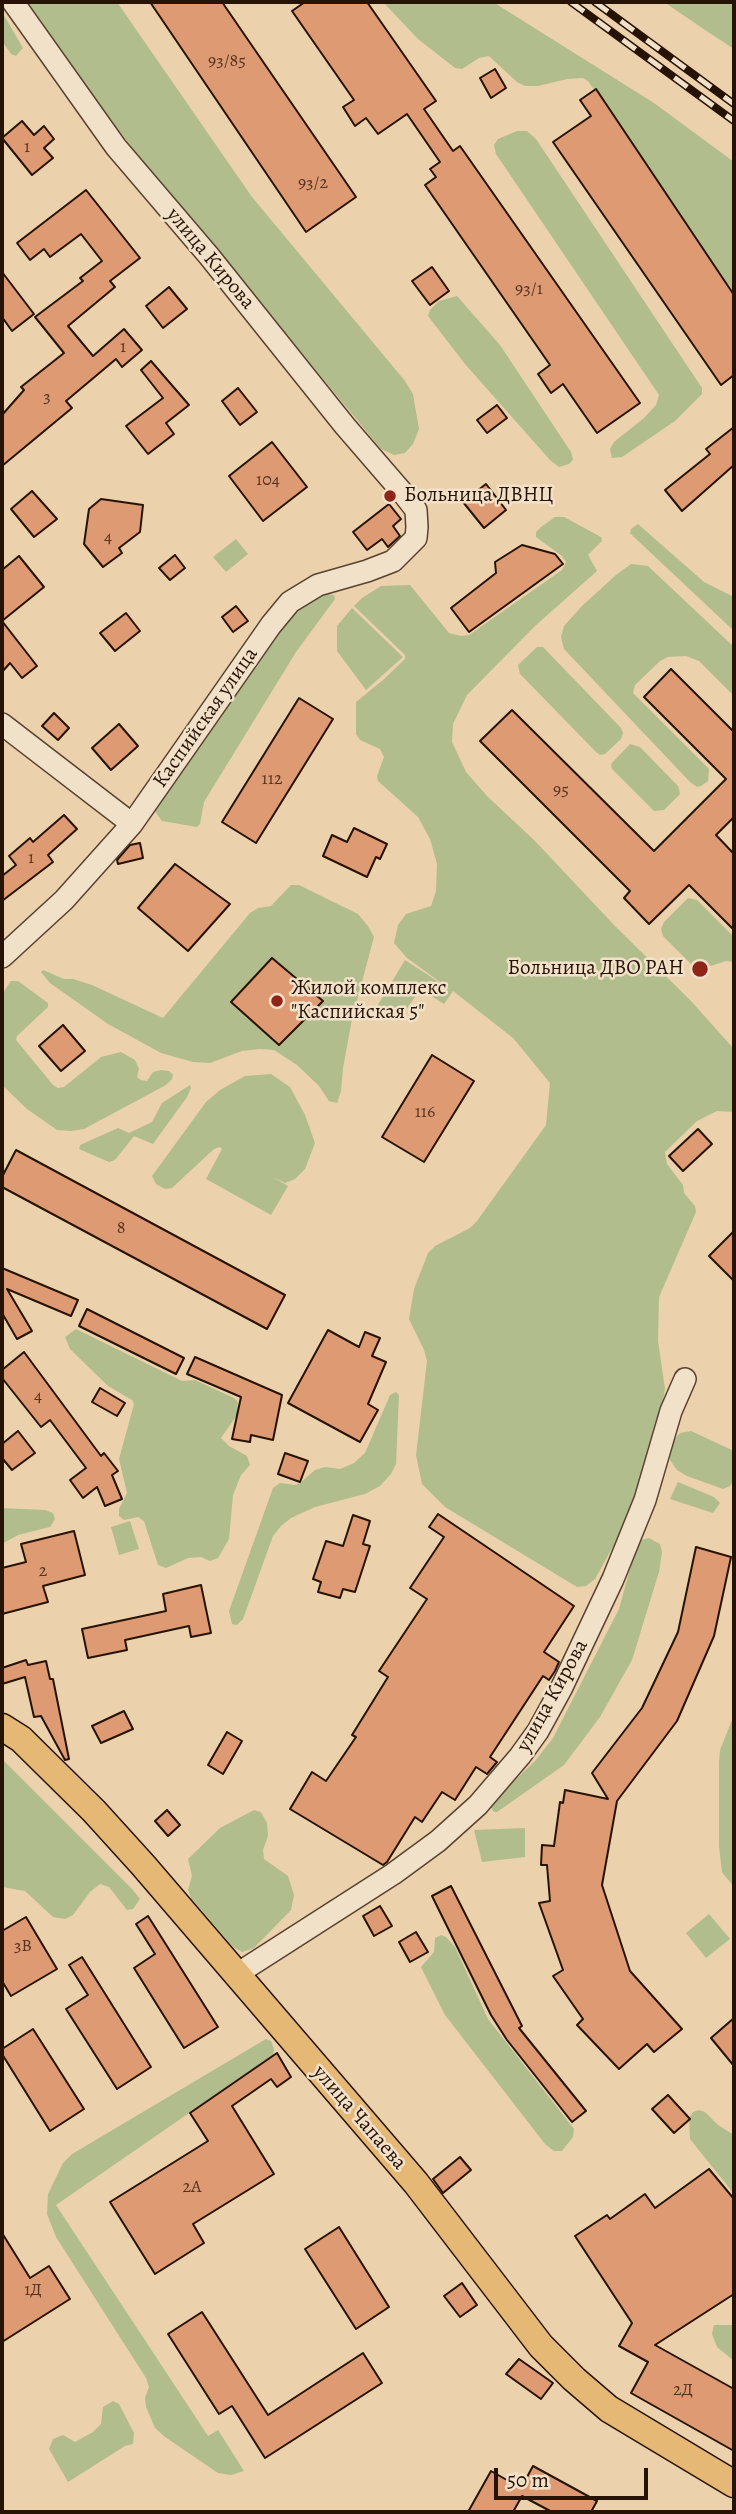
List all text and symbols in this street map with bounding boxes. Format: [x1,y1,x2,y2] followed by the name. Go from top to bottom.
[208,51,246,73] house number: 93/85
[24,137,30,159] house number: 1
[298,173,328,195] house number: 93/2
[160,203,260,315] street label: улица Кирова
[515,279,543,301] house number: 93/1
[120,337,126,359] house number: 1
[43,387,51,409] house number: 3
[256,470,280,492] house number: 104
[404,483,554,509] place label: Больница ДВНЦ
[382,488,398,504] marker: Больница ДВНЦ
[104,527,112,549] house number: 4
[148,643,264,793] street label: Каспийская улица
[262,769,282,791] house number: 112
[553,780,569,802] house number: 95
[28,848,34,870] house number: 1
[507,956,684,982] place label: Больница ДВО РАН
[690,959,710,979] marker: Больница ДВО РАН
[291,976,447,1026] place label: Жилой комплекс "Каспийская 5"
[269,993,285,1009] marker: Жилой комплекс "Каспийская 5"
[415,1102,435,1124] house number: 116
[117,1218,125,1240] house number: 8
[34,1386,42,1408] house number: 4
[39,1561,47,1583] house number: 2
[512,1635,594,1757] street label: улица Кирова
[14,1936,32,1958] house number: 3В
[307,2061,411,2175] street label: улица Чапаева
[182,2177,202,2199] house number: 2А
[24,2280,42,2302] house number: 1Д
[673,2380,693,2402] house number: 2Д
[498,2454,652,2498] scale bar
[507,2466,549,2494] text: 50 m

